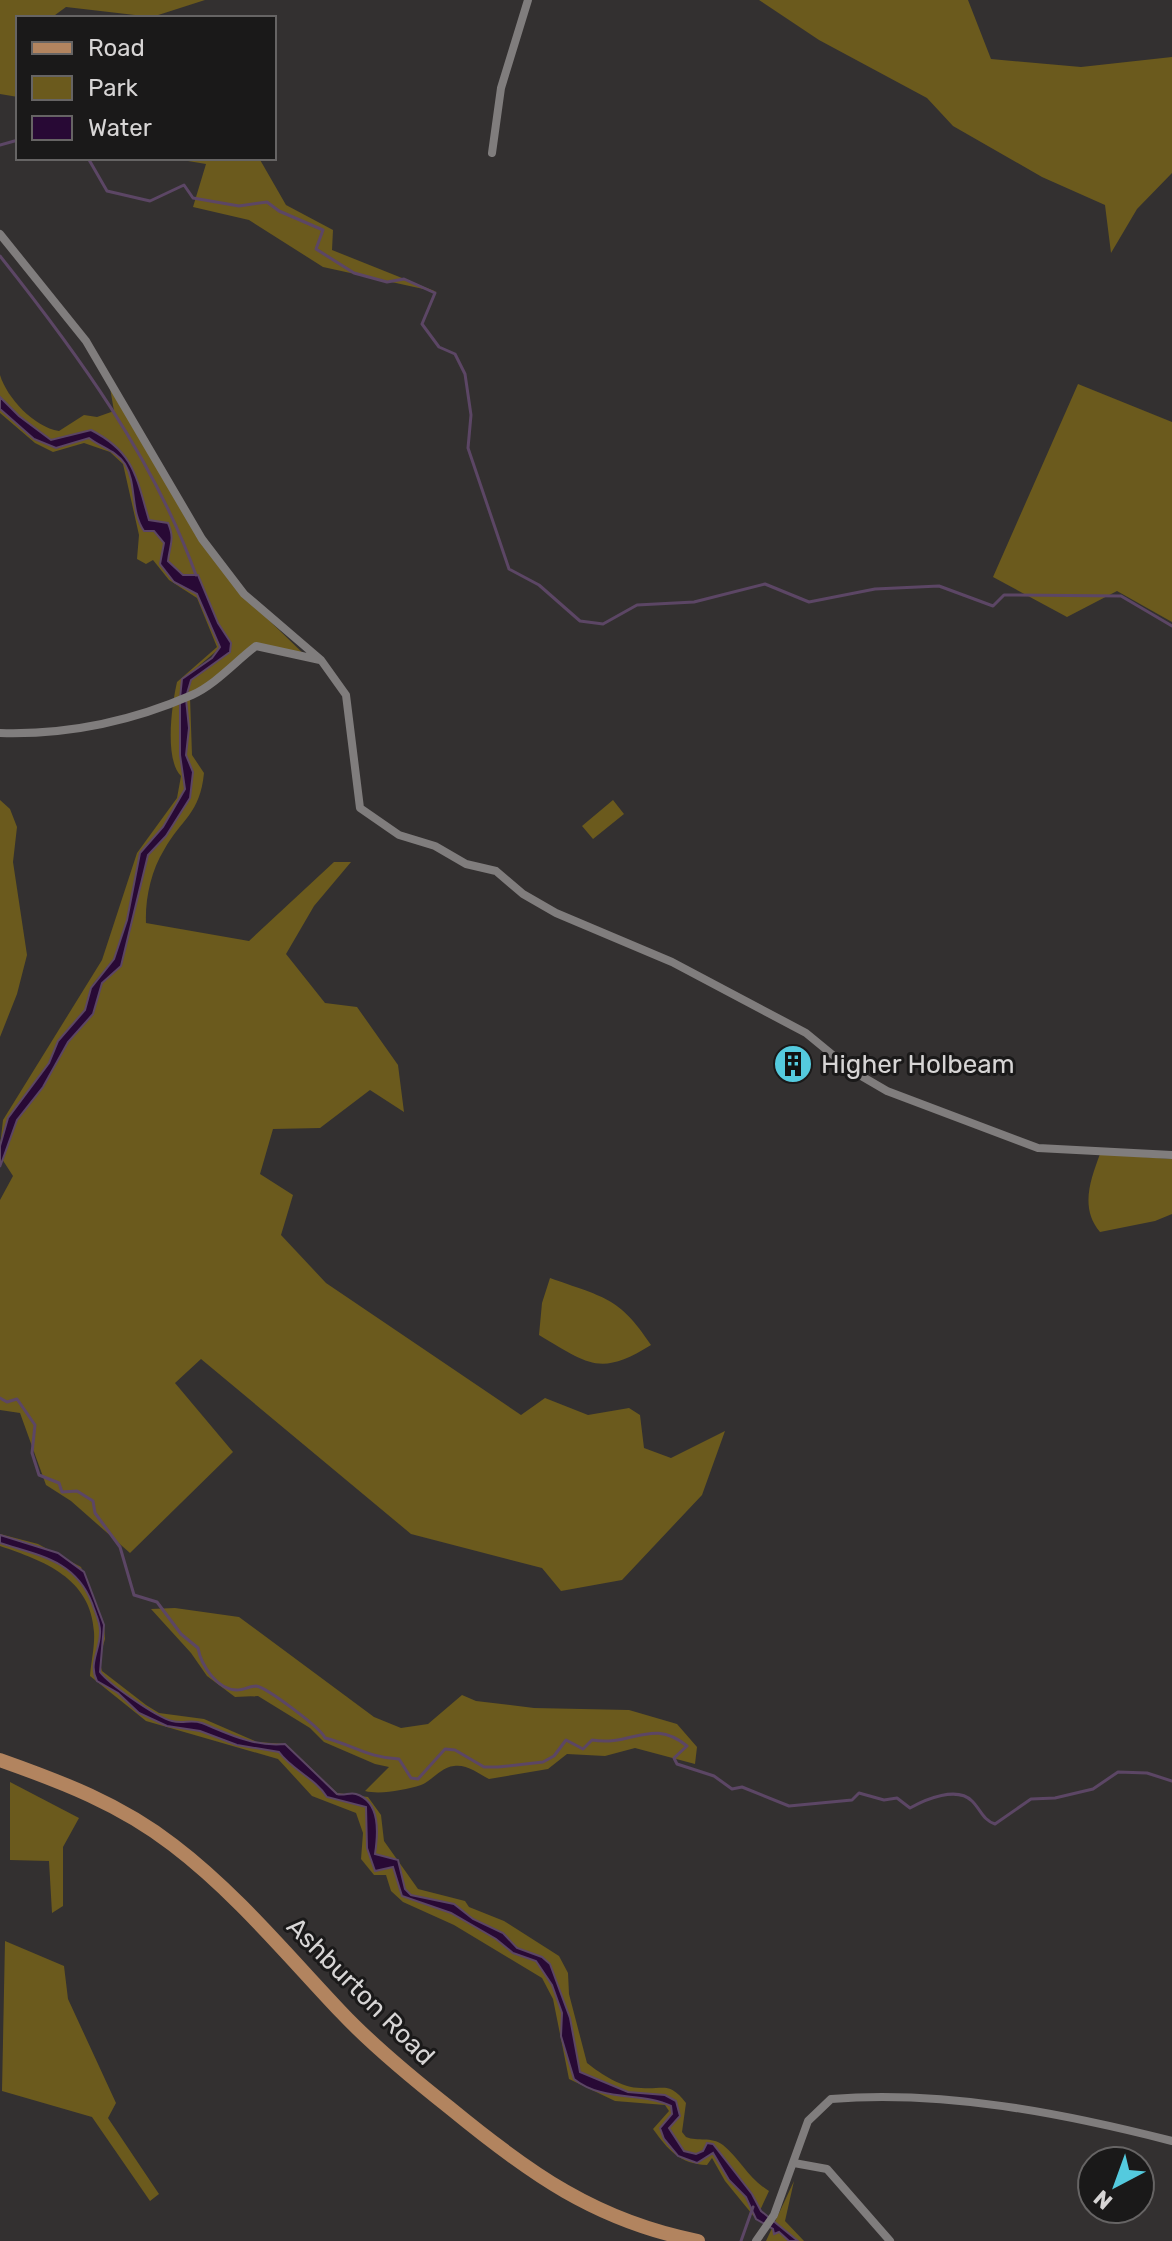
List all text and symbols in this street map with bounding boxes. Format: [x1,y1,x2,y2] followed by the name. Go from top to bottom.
[16,16,276,160] legend
[88,34,145,62] text: Road
[88,74,139,102] text: Park
[88,114,152,142] text: Water
[772,1043,814,1085] building icon: Higher Holbeam
[821,1049,1015,1080] place label: Higher Holbeam
[280,1911,441,2072] street label: Ashburton Road
[1076,2145,1156,2225] north arrow
[1088,2184,1118,2215] text: N

